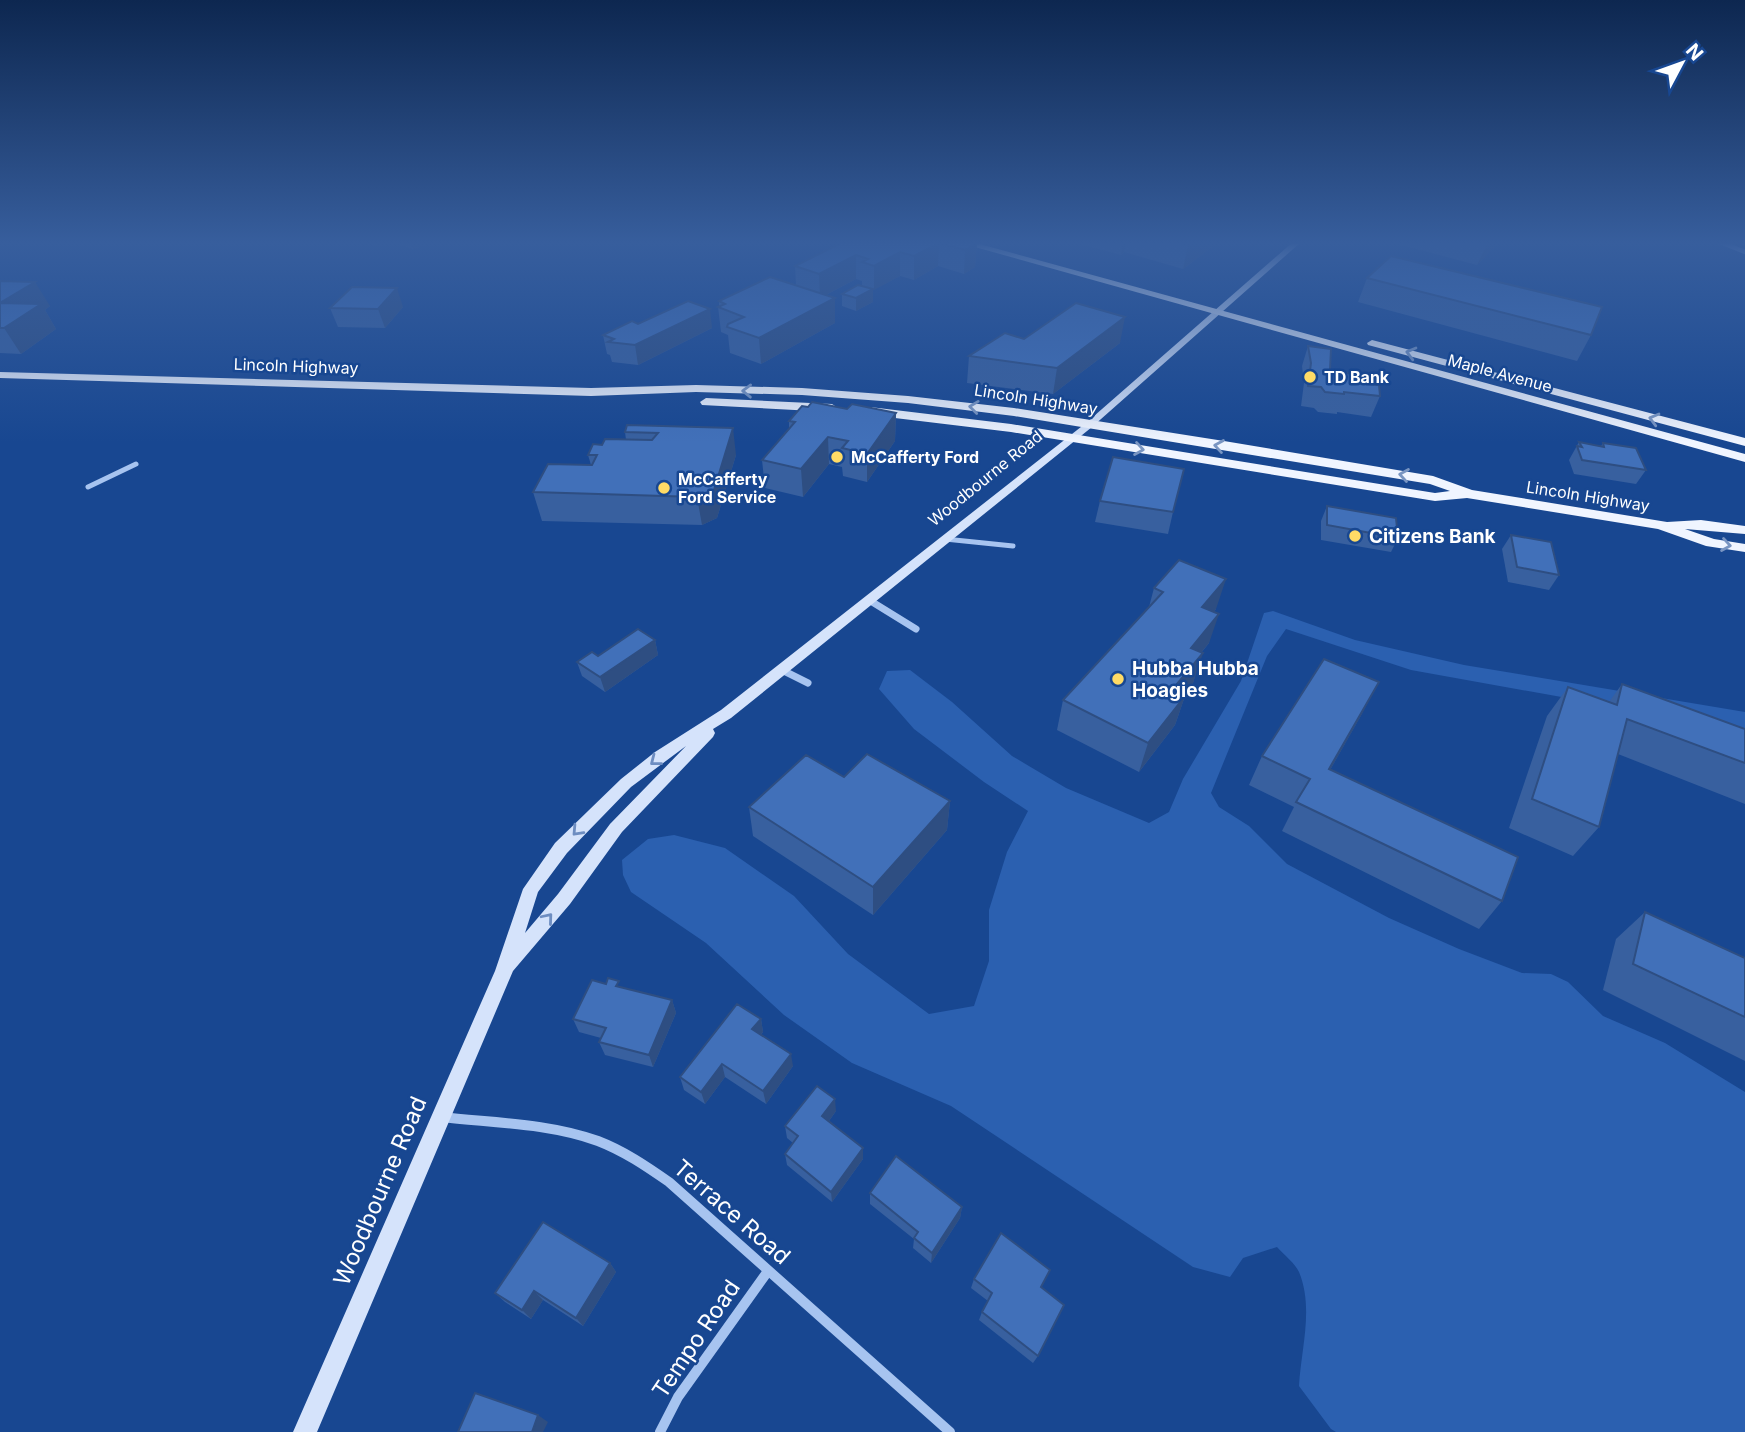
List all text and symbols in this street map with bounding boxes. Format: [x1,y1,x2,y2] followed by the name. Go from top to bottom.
[1647,28,1717,98] north arrow
[1681,39,1708,65] text: N
[1405,347,1417,362] one-way arrow
[1446,349,1554,397] street label: Maple Avenue
[233,354,359,378] street label: Lincoln Highway
[1324,367,1390,387] place label: TD Bank
[1302,369,1318,385] marker: TD Bank
[973,379,1099,419] street label: Lincoln Highway
[741,383,752,398] one-way arrow
[968,399,979,414] one-way arrow
[1648,413,1660,427] one-way arrow
[924,426,1046,530] street label: Woodbourne Road
[1213,438,1225,453] one-way arrow
[1133,441,1145,456] one-way arrow
[851,447,979,467] place label: McCafferty Ford
[829,449,845,465] marker: McCafferty Ford
[1398,468,1410,483] one-way arrow
[678,469,776,507] place label: McCafferty Ford Service
[1525,476,1651,516] street label: Lincoln Highway
[656,480,672,496] marker: McCafferty Ford Service
[1369,525,1496,548] place label: Citizens Bank
[1347,528,1363,544] marker: Citizens Bank
[1720,537,1732,552] one-way arrow
[1132,657,1259,702] place label: Hubba Hubba Hoagies
[1110,671,1126,687] marker: Hubba Hubba Hoagies
[650,752,662,765] one-way arrow
[573,823,586,836] one-way arrow
[539,914,552,926] one-way arrow
[328,1092,432,1290] street label: Woodbourne Road
[668,1154,796,1270] street label: Terrace Road
[646,1275,746,1403] street label: Tempo Road

